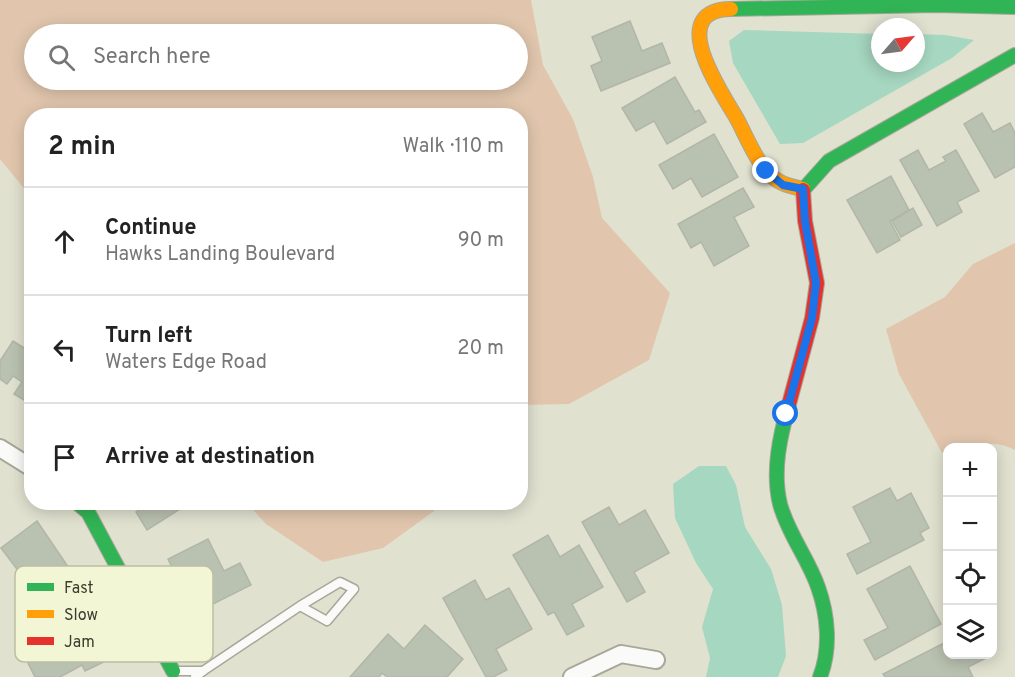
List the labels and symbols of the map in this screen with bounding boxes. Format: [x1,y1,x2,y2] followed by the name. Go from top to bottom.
[871,18,925,72] north arrow
[752,157,778,183] route end
[772,400,798,426] route start
[15,566,213,662] legend
[64,579,94,599] text: Fast
[64,606,98,626] text: Slow
[64,633,95,653] text: Jam

